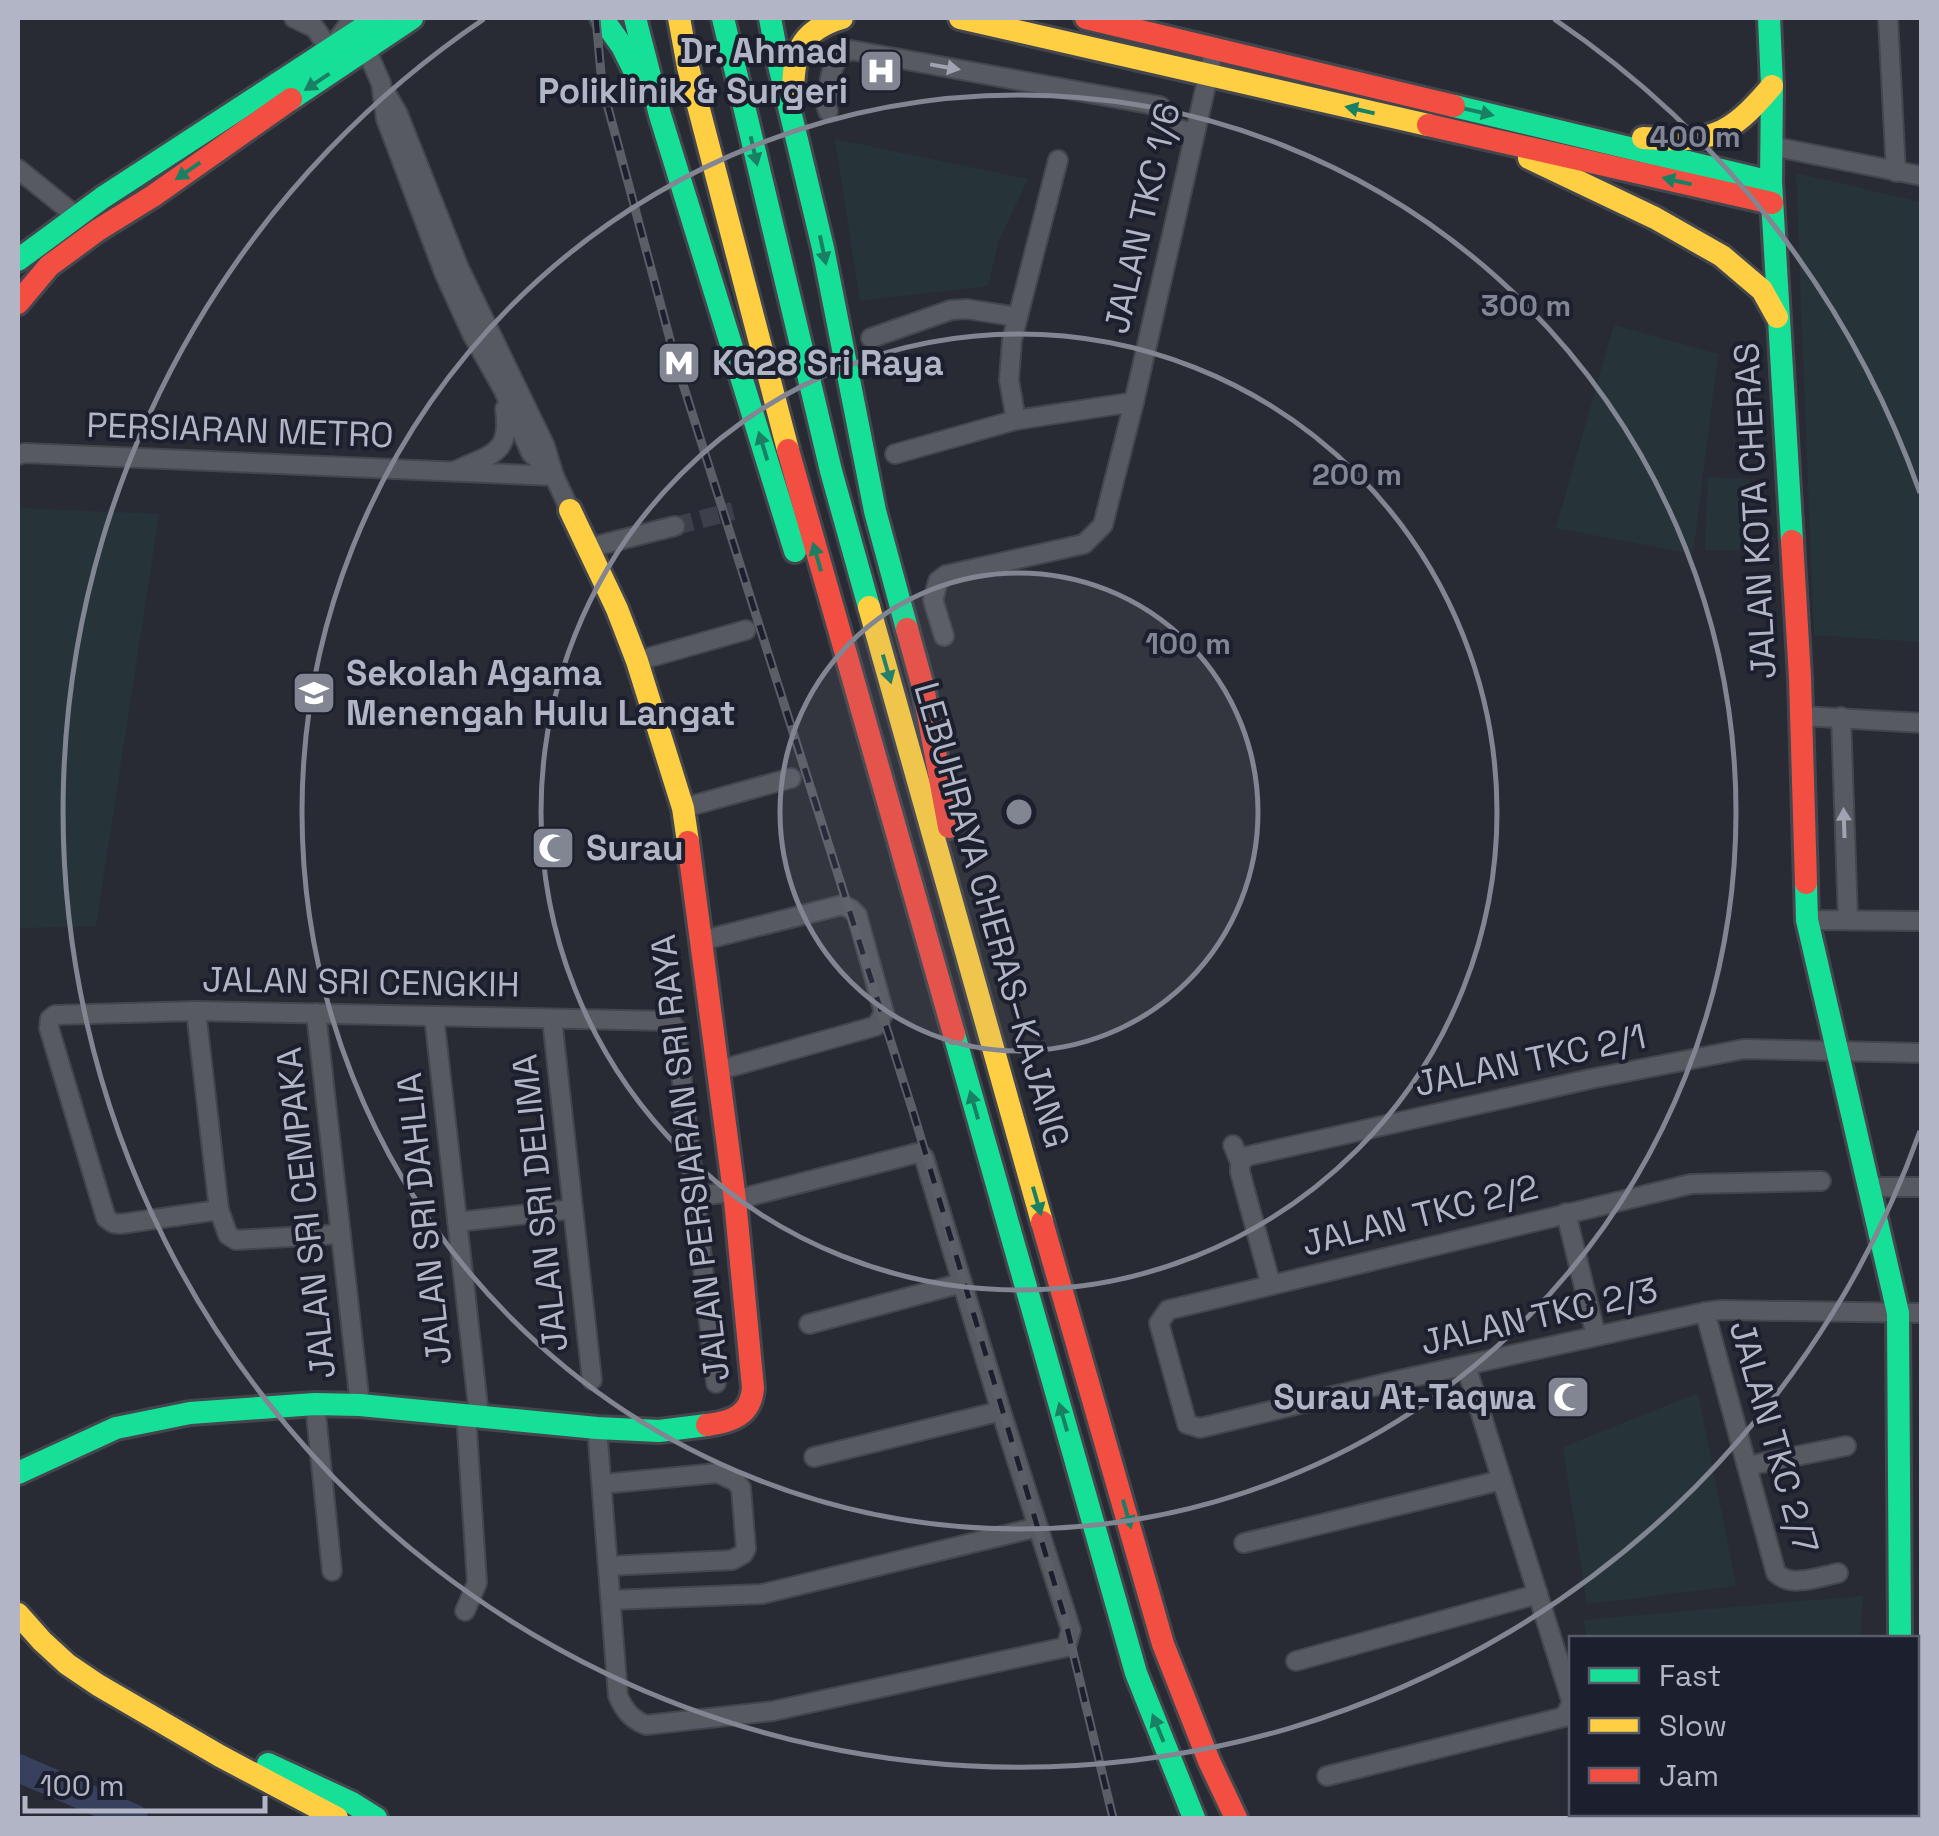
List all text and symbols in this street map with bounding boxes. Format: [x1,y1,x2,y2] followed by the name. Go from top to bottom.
[538,29,848,113] place label: Dr. Ahmad Poliklinik & Surgeri
[858,48,904,94] hospital icon: Dr. Ahmad Poliklinik & Surgeri
[930,60,961,76] one-way arrow
[303,72,330,91] one-way arrow
[1094,98,1190,338] street label: JALAN TKC 1/6
[1344,102,1375,117] one-way arrow
[1464,105,1495,120] one-way arrow
[1649,117,1741,156] text: 400 m
[747,136,762,167] one-way arrow
[175,161,201,180] one-way arrow
[1661,173,1692,189] one-way arrow
[816,235,832,266] one-way arrow
[1481,286,1571,325] text: 300 m
[656,340,702,386] metro station icon: KG28 Sri Raya
[712,341,944,385] place label: KG28 Sri Raya
[1724,342,1786,680] street label: JALAN KOTA CHERAS
[86,403,394,457] street label: PERSIARAN METRO
[754,431,769,461] one-way arrow
[1312,455,1402,494] text: 200 m
[809,541,825,572] one-way arrow
[1145,624,1231,663] text: 100 m
[346,651,736,735] place label: Sekolah Agama Menengah Hulu Langat
[879,654,895,685] one-way arrow
[291,670,337,716] school or university icon: Sekolah Agama Menengah Hulu Langat
[904,677,1080,1153] street label: LEBUHRAYA CHERAS–KAJANG
[1001,794,1037,830] centre of rings
[1836,806,1852,838] one-way arrow
[530,825,576,871] mosque icon: Surau
[586,826,684,870] place label: Surau
[641,932,739,1384] street label: JALAN PERSIARAN SRI RAYA
[202,957,520,1007] street label: JALAN SRI CENGKIH
[1410,1014,1650,1106] street label: JALAN TKC 2/1
[267,1045,345,1381] street label: JALAN SRI CEMPAKA
[502,1052,578,1354] street label: JALAN SRI DELIMA
[387,1071,461,1367] street label: JALAN SRI DAHLIA
[965,1089,981,1120] one-way arrow
[1297,1164,1543,1266] street label: JALAN TKC 2/2
[1030,1187,1045,1217] one-way arrow
[1416,1267,1662,1365] street label: JALAN TKC 2/3
[1720,1315,1828,1559] street label: JALAN TKC 2/7
[1545,1374,1591,1420] mosque icon: Surau At-Taqwa
[1274,1375,1536,1419] place label: Surau At-Taqwa
[1055,1402,1070,1432] one-way arrow
[1119,1499,1135,1530] one-way arrow
[1569,1636,1919,1816] legend
[1659,1656,1721,1695] text: Fast
[1659,1706,1727,1745] text: Slow
[1149,1713,1165,1743] one-way arrow
[25,1751,265,1813] scale bar
[1659,1756,1719,1795] text: Jam
[40,1766,125,1805] text: 100 m

